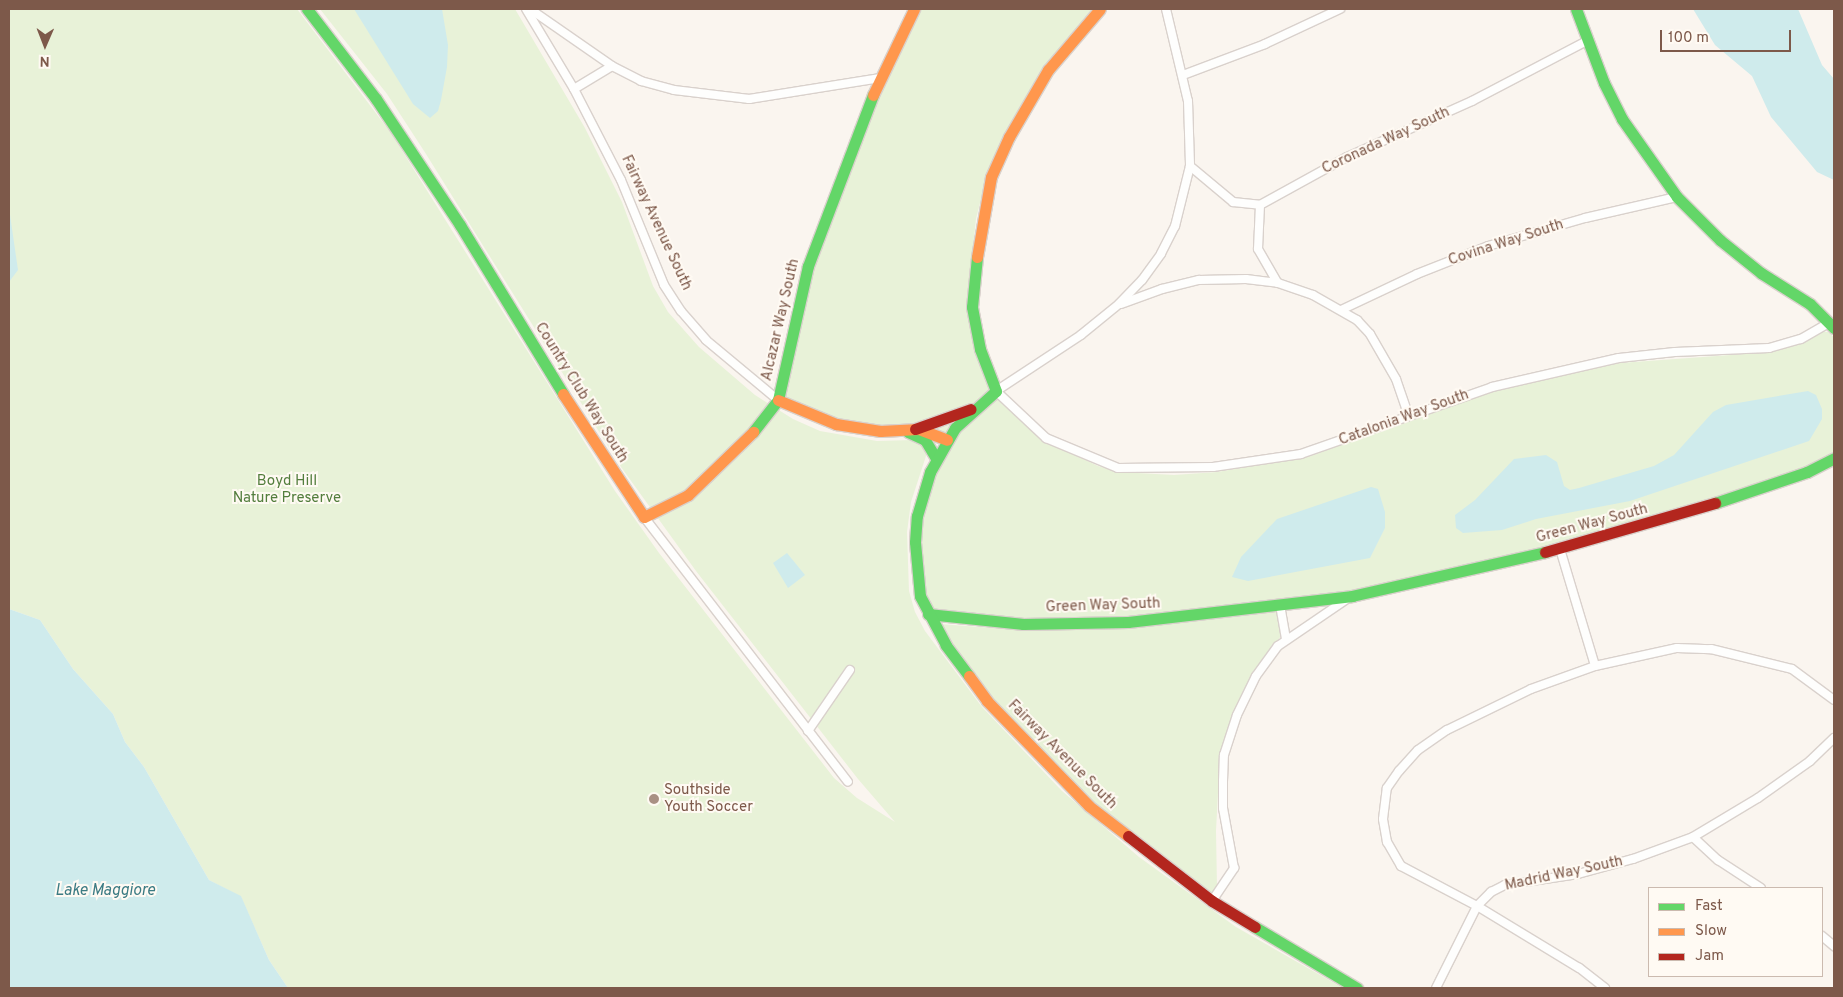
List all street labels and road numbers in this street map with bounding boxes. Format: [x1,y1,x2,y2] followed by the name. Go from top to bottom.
[1319,103,1453,179] street label: Coronada Way South
[617,152,695,294] street label: Fairway Avenue South
[1446,216,1566,270] street label: Covina Way South
[758,257,804,383] street label: Alcazar Way South
[530,319,632,467] street label: Country Club Way South
[1336,386,1472,450] street label: Catalonia Way South
[1534,500,1650,548] street label: Green Way South
[1045,595,1161,617] street label: Green Way South
[1003,696,1121,814] street label: Fairway Avenue South
[1503,853,1625,895] street label: Madrid Way South

